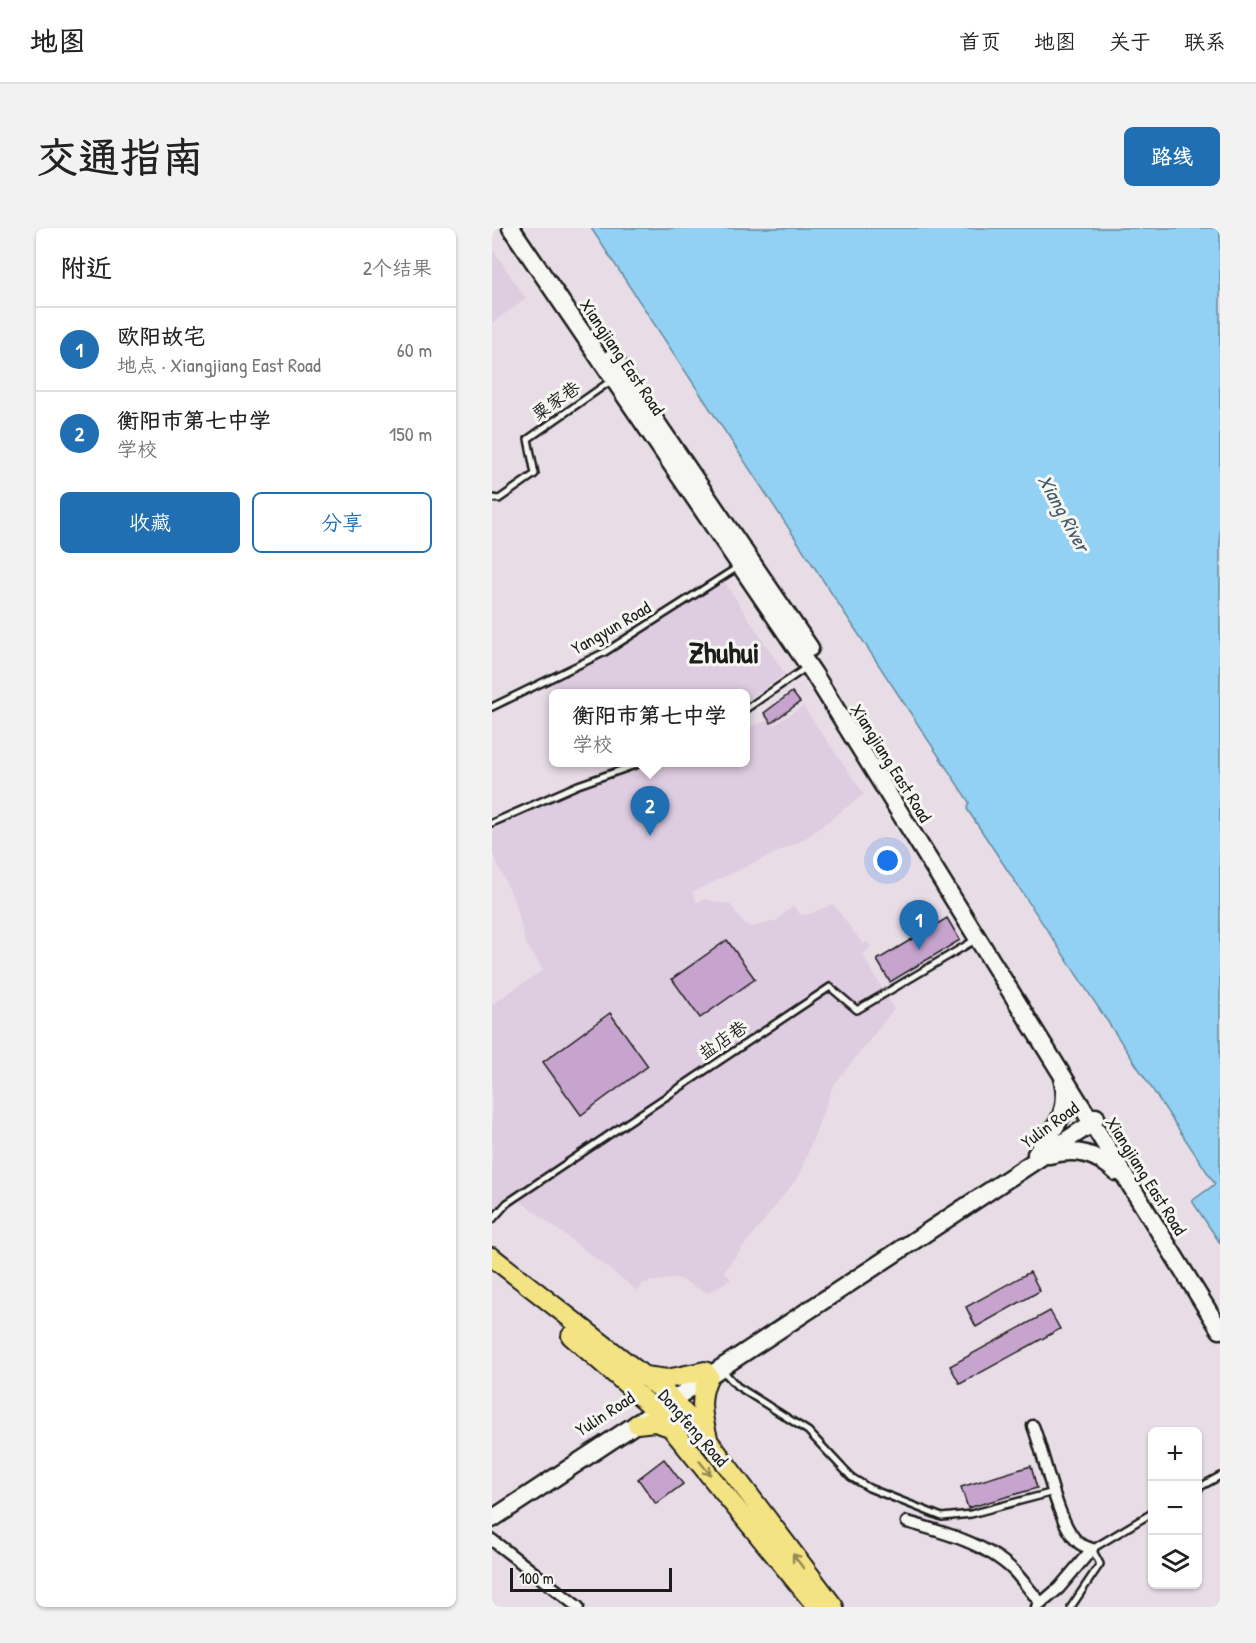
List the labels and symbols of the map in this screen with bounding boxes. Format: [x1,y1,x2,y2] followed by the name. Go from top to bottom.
[574,294,671,420] street label: Xiangjiang East Road
[526,375,585,426] street label: 粟家巷
[1031,469,1098,559] water label: Xiang River
[567,595,655,660] street label: Yangyun Road
[688,632,760,672] district label: Zhuhui
[845,699,938,827] street label: Xiangjiang East Road
[630,786,670,836] pin: 2
[873,846,902,875] your location
[900,900,938,950] pin: 1
[693,1014,752,1065] street label: 盐店巷
[1016,1095,1084,1154] street label: Yulin Road
[1100,1112,1193,1240] street label: Xiangjiang East Road
[653,1383,734,1472] street label: Dongfeng Road
[570,1385,639,1442] street label: Yulin Road
[698,1460,711,1476] one-way arrow
[792,1553,804,1569] one-way arrow
[510,1565,672,1592] scale bar

